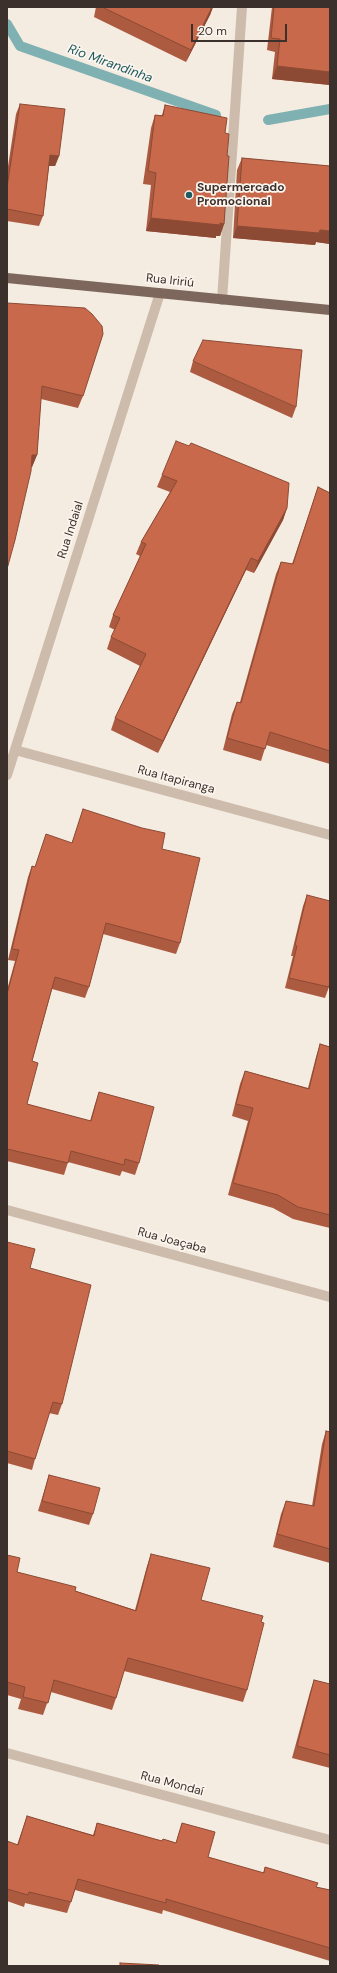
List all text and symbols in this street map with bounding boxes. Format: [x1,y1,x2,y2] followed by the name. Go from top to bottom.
[193,16,289,42] scale bar
[198,23,227,39] text: 20 m
[65,41,155,87] water label: Rio Mirandinha
[197,181,284,209] place label: Supermercado Promocional
[184,190,194,200] marker: Supermercado Promocional
[145,271,195,291] street label: Rua Iririú
[55,499,87,561] street label: Rua Indaial
[136,763,216,797] street label: Rua Itapiranga
[136,1225,208,1257] street label: Rua Joaçaba
[139,1769,205,1799] street label: Rua Mondaí

